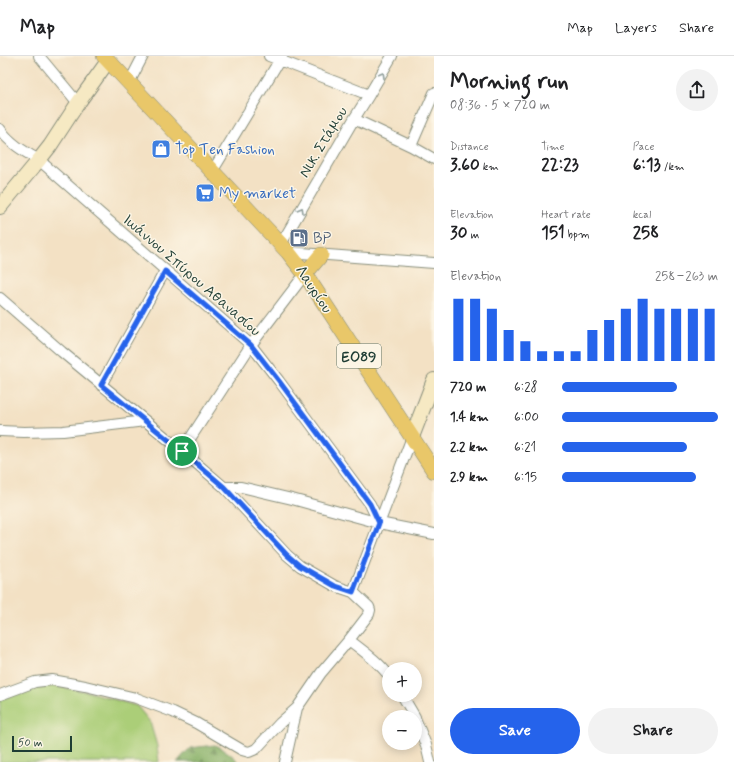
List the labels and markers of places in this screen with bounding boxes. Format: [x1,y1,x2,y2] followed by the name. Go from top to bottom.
[150,138,172,160] shop icon: Top Ten Fashion
[175,140,275,160] place label: Top Ten Fashion
[194,182,216,204] supermarket icon: My market
[219,184,296,204] place label: My market
[288,227,310,249] fuel station icon: BP
[313,229,331,249] place label: BP
[165,434,199,468] pin

